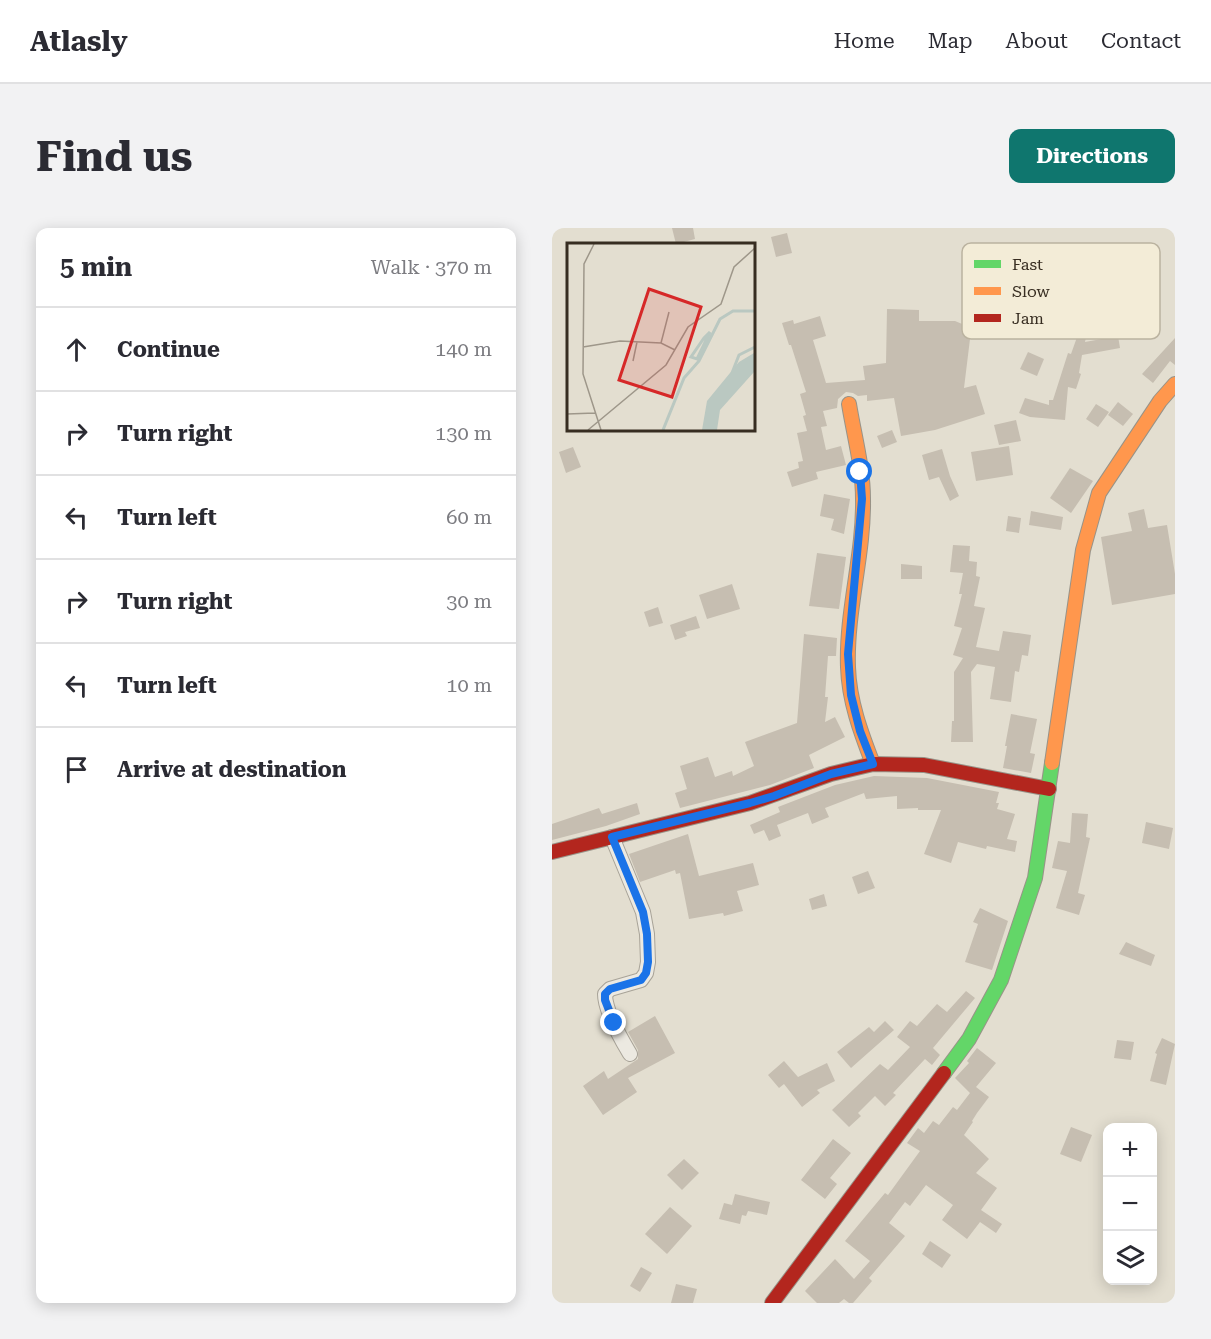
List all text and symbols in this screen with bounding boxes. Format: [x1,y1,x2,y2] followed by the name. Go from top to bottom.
[30,25,128,58] text: Atlasly
[834,29,895,53] text: Home
[928,29,973,53] text: Map
[1006,29,1068,53] text: About
[1101,29,1181,53] text: Contact
[1009,129,1175,183] button: Directions
[36,132,193,181] text: Find us
[567,243,754,430] inset map
[962,243,1160,339] legend
[60,252,132,282] text: 5 min
[371,255,492,279] text: Walk · 370 m
[1012,255,1043,274] text: Fast
[1012,282,1050,301] text: Slow
[1012,309,1044,328] text: Jam
[60,333,93,366] icon: ahead
[117,337,220,362] text: Continue
[435,337,492,361] text: 140 m
[60,417,93,450] icon: right
[117,421,232,446] text: Turn right
[435,421,492,445] text: 130 m
[846,458,872,484] route start
[60,501,93,534] icon: left
[117,505,217,530] text: Turn left
[446,505,492,529] text: 60 m
[60,585,93,618] icon: right
[117,589,232,614] text: Turn right
[446,589,492,613] text: 30 m
[60,669,93,702] icon: left
[117,673,217,698] text: Turn left
[446,673,492,697] text: 10 m
[60,753,93,786] icon: arrive
[117,757,346,782] text: Arrive at destination
[600,1009,626,1035] route end
[1103,1123,1157,1285] map controls
[1103,1123,1157,1177] button: +
[1103,1177,1157,1231] button: −
[1103,1231,1157,1285] button: layers

